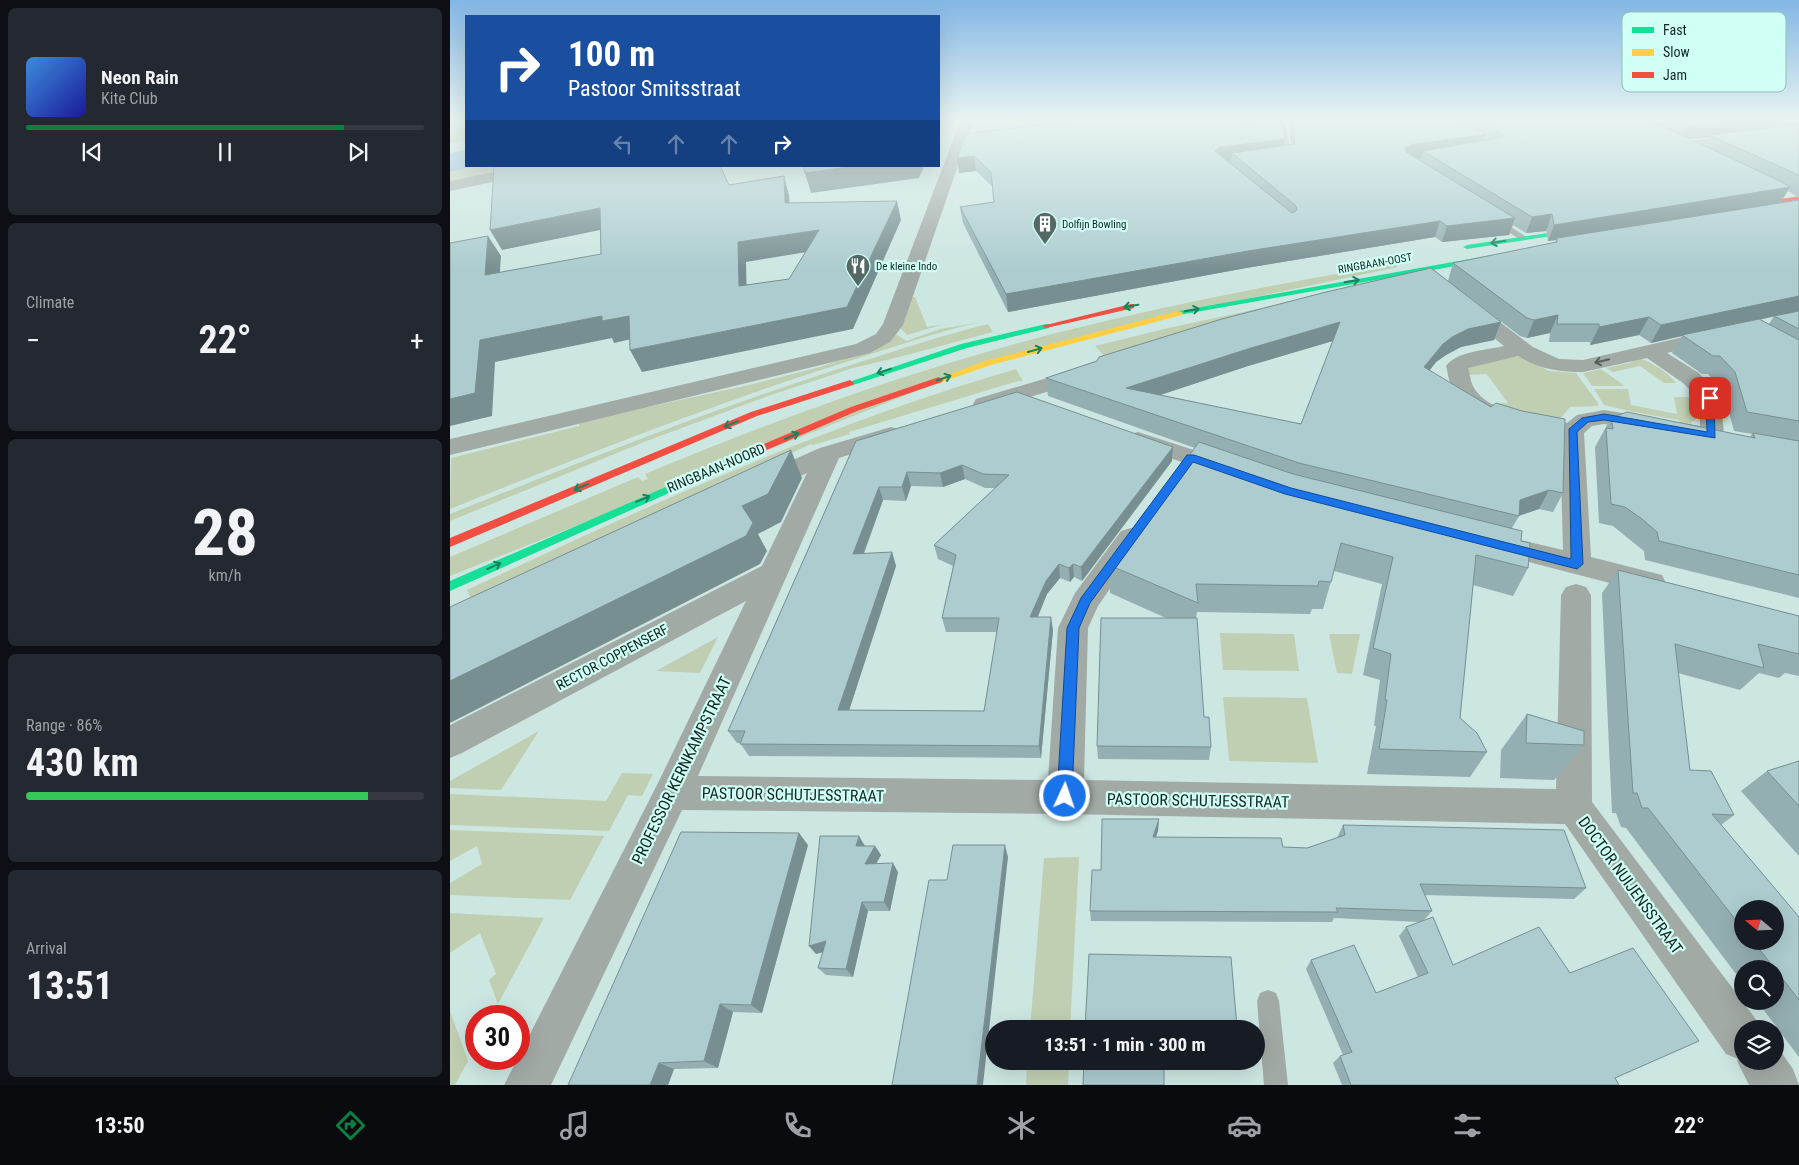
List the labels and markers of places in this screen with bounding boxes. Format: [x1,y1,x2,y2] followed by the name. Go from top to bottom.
[1032,211,1058,245] building icon: Dolfijn Bowling
[1062,218,1127,231] place label: Dolfijn Bowling
[845,253,871,287] restaurant icon: De kleine Indo
[876,260,938,273] place label: De kleine Indo
[1689,377,1731,419] pin

